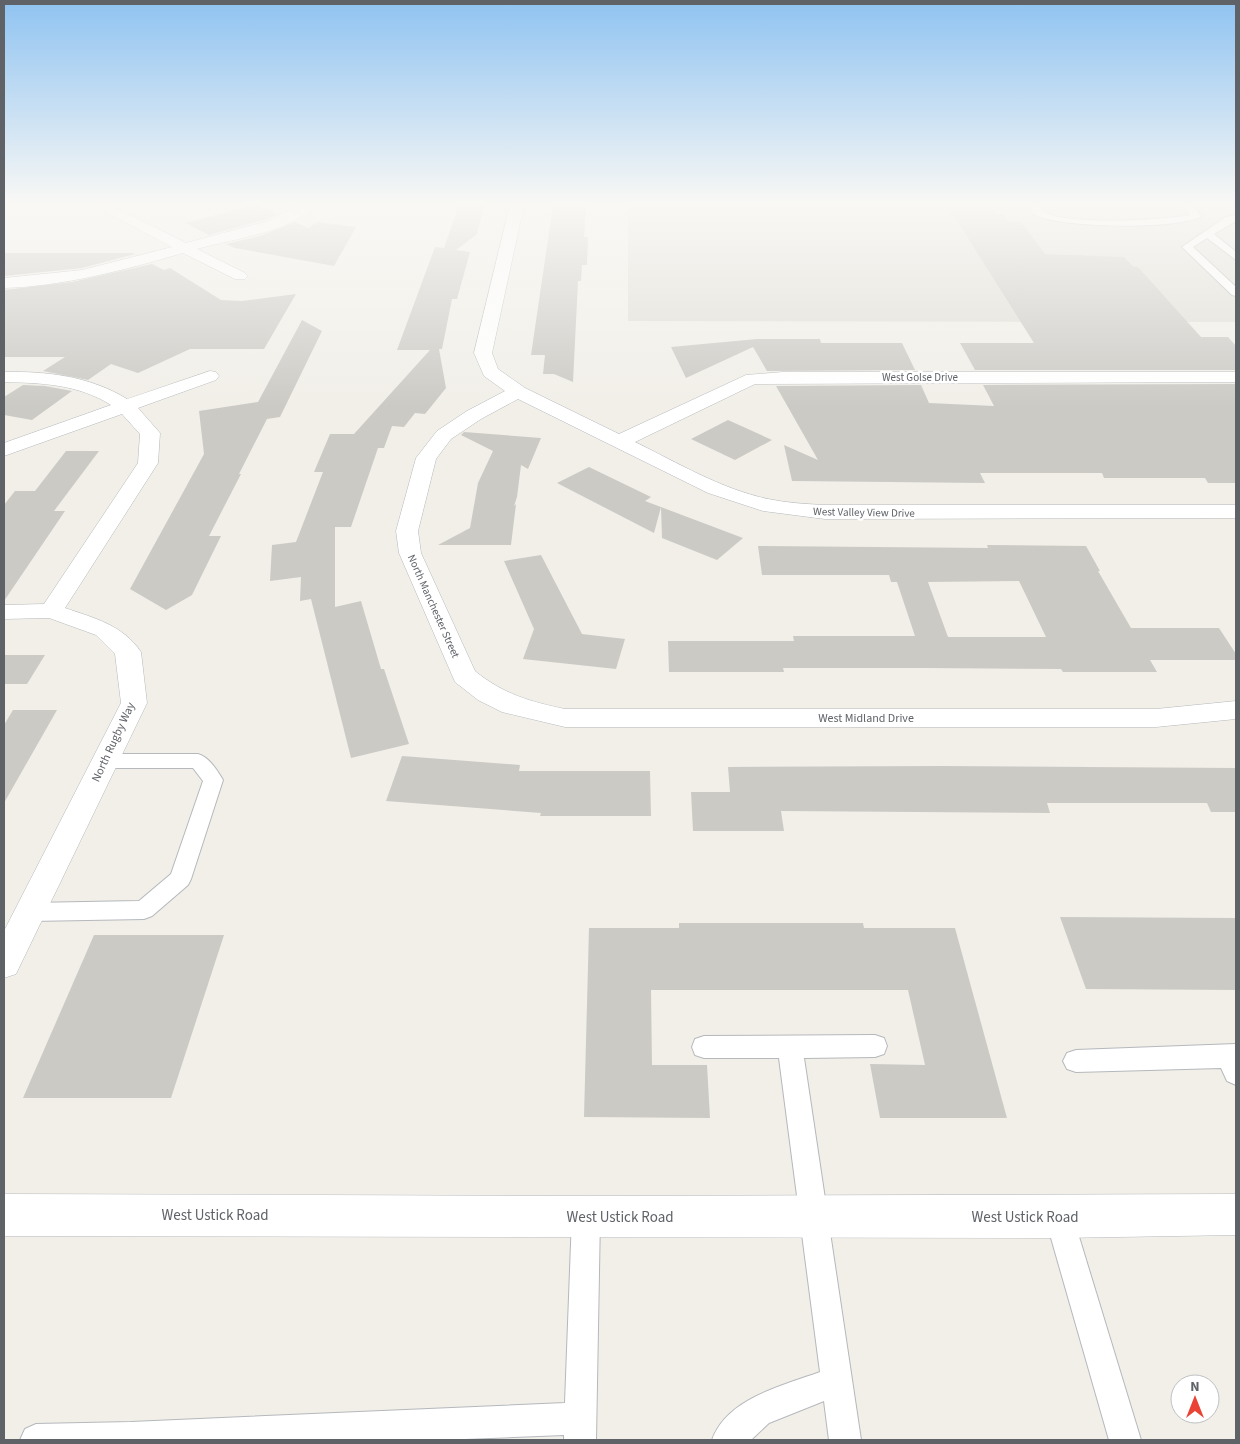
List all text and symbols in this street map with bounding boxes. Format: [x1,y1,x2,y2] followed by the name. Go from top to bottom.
[882,370,959,385] street label: West Golse Drive
[813,504,915,521] street label: West Valley View Drive
[404,552,463,661] street label: North Manchester Street
[88,699,140,785] street label: North Rugby Way
[818,710,914,727] street label: West Midland Drive
[161,1205,269,1226] street label: West Ustick Road
[566,1207,674,1228] street label: West Ustick Road
[971,1207,1079,1228] street label: West Ustick Road
[1170,1374,1220,1424] north arrow
[1190,1377,1200,1397] text: N

